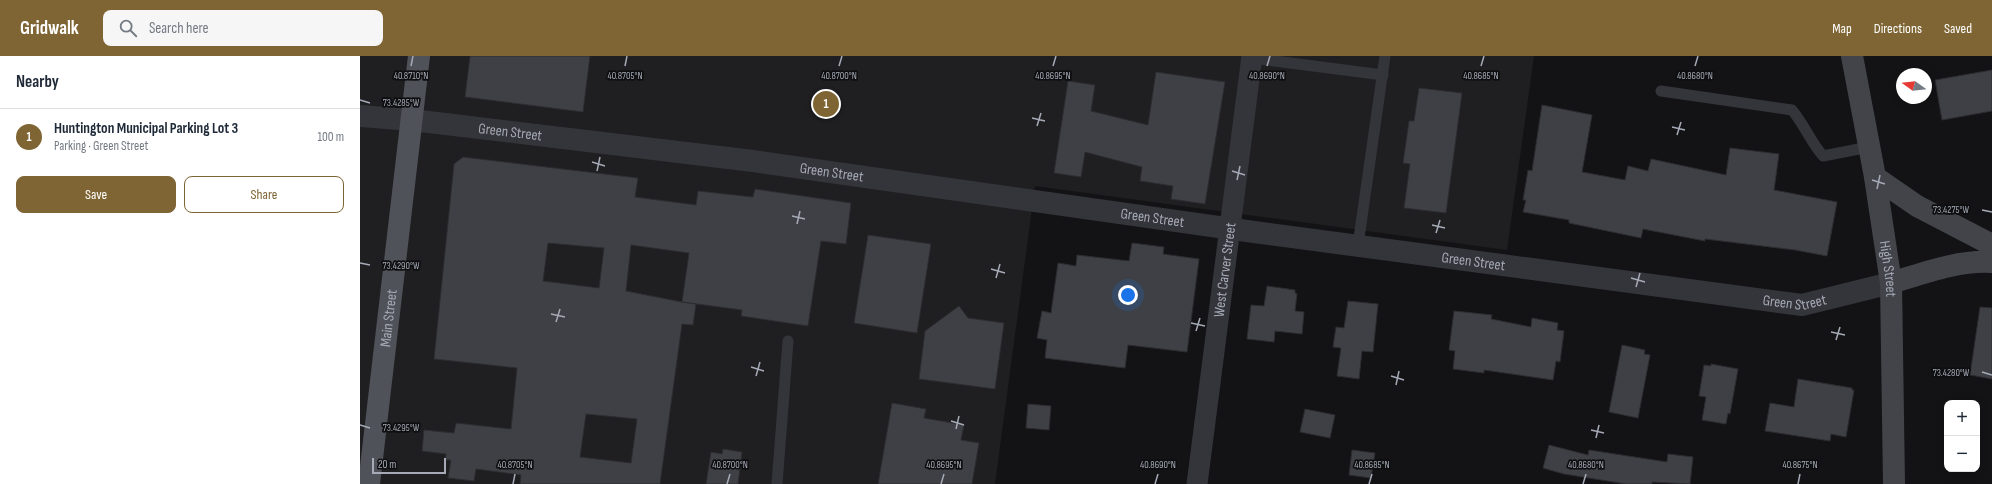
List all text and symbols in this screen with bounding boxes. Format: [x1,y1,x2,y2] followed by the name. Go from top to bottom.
[103,10,383,46] search box
[20,17,79,40] text: Gridwalk
[117,17,139,39] icon: search
[149,19,209,38] text: Search here
[1832,20,1852,37] text: Map
[1874,20,1922,37] text: Directions
[1944,20,1972,37] text: Saved
[1896,68,1932,104] north arrow
[394,70,428,82] text: 40.8710°N
[607,70,643,82] text: 40.8705°N
[821,70,857,82] text: 40.8700°N
[1035,70,1071,82] text: 40.8695°N
[1249,70,1285,82] text: 40.8690°N
[1463,70,1499,82] text: 40.8685°N
[1677,70,1713,82] text: 40.8680°N
[16,72,59,92] text: Nearby
[813,89,839,119] pin: 1
[383,97,420,109] text: 73.4285°W
[54,119,238,138] text: Huntington Municipal Parking Lot 3
[477,119,543,146] street label: Green Street
[26,129,32,145] text: 1
[317,129,344,145] text: 100 m
[54,138,148,154] text: Parking · Green Street
[798,159,865,187] street label: Green Street
[16,176,176,213] button: Save
[184,176,344,213] button: Share
[1119,204,1186,232] street label: Green Street
[1933,204,1969,216] text: 73.4275°W
[1210,221,1241,318] street label: West Carver Street
[1875,239,1900,298] street label: High Street
[1440,248,1507,275] street label: Green Street
[383,260,420,272] text: 73.4290°W
[1118,285,1138,305] your location
[376,288,402,348] street label: Main Street
[1761,290,1829,315] street label: Green Street
[1933,367,1970,379] text: 73.4280°W
[1944,400,1980,472] map controls
[1944,400,1980,436] button: +
[383,422,420,434] text: 73.4295°W
[1944,436,1980,472] button: −
[372,456,446,475] scale bar
[378,458,396,471] text: 20 m
[497,459,533,471] text: 40.8705°N
[712,459,748,471] text: 40.8700°N
[926,459,962,471] text: 40.8695°N
[1140,459,1176,471] text: 40.8690°N
[1354,459,1390,471] text: 40.8685°N
[1568,459,1604,471] text: 40.8680°N
[1782,459,1818,471] text: 40.8675°N

